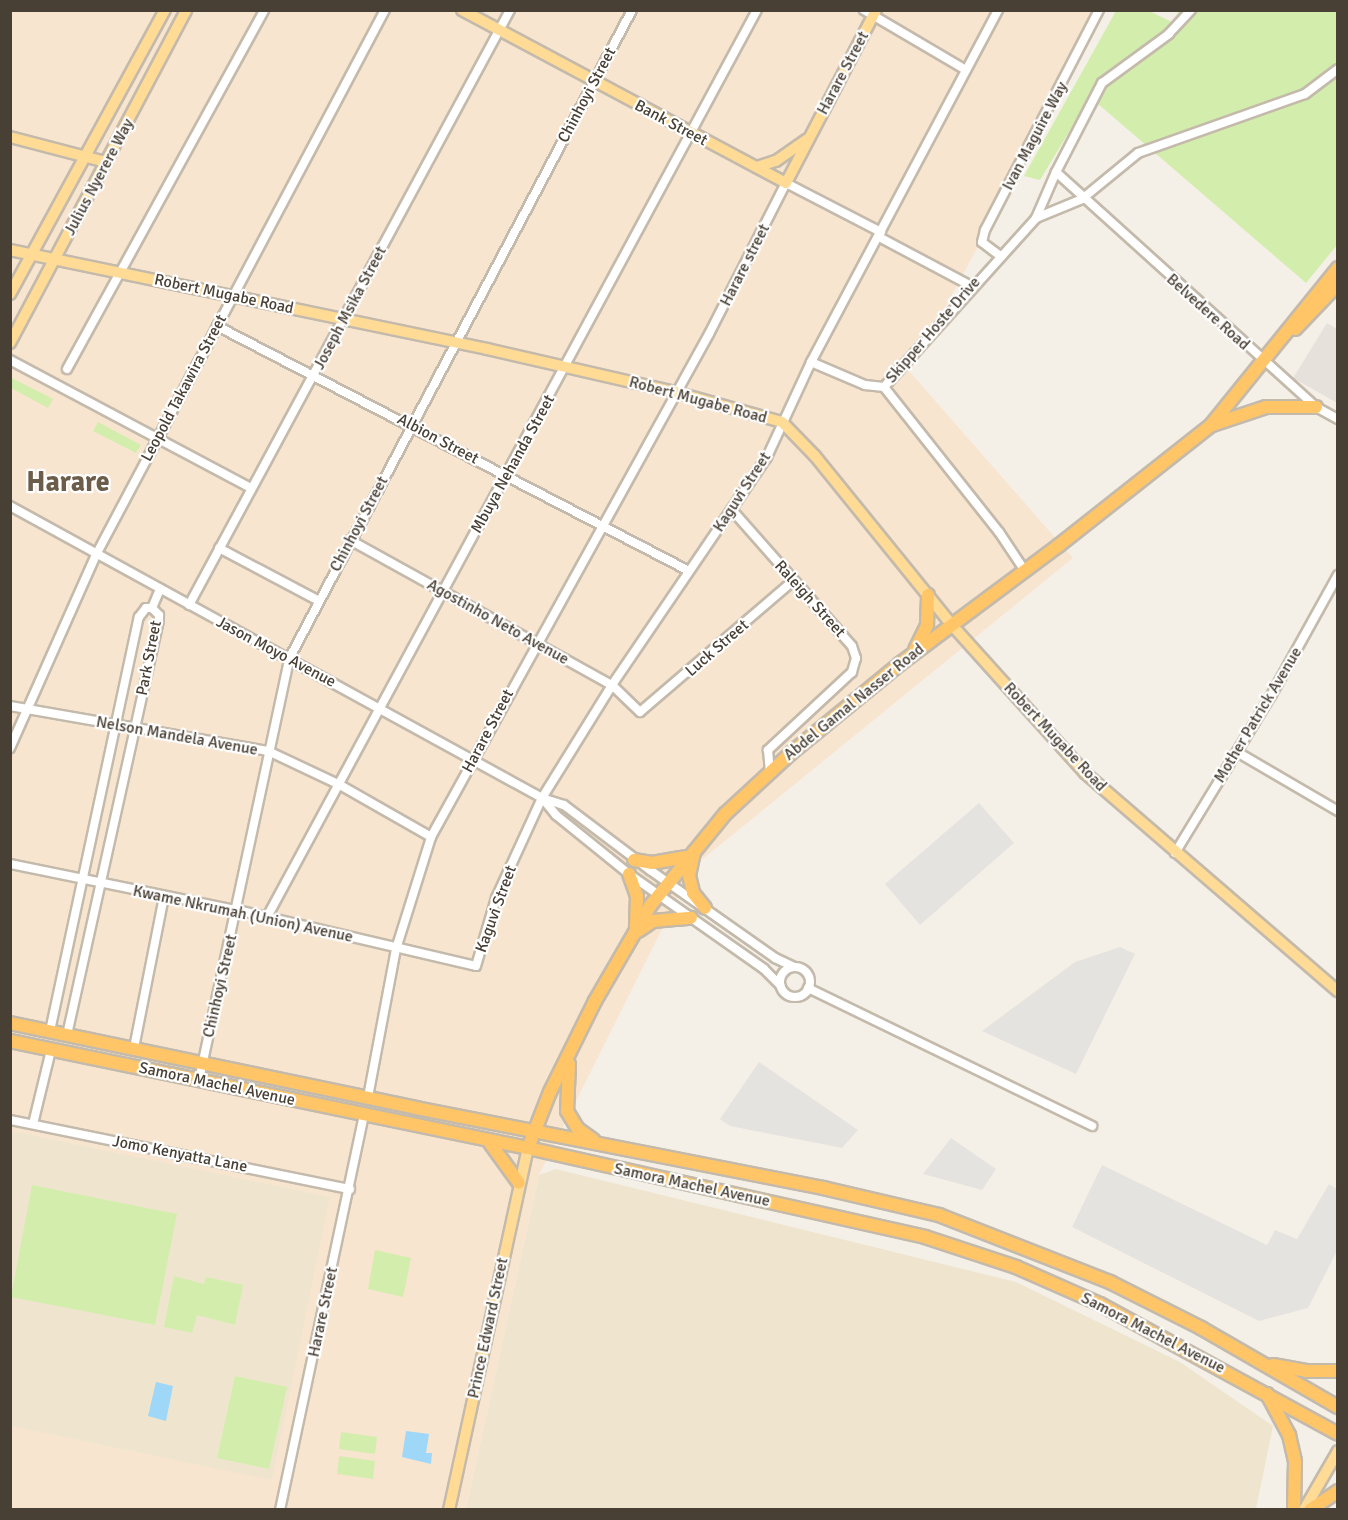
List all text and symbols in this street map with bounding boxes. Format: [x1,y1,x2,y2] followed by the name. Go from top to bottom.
[813,28,873,118] street label: Harare Street
[554,44,620,146] street label: Chinhoyi Street
[998,78,1072,194] street label: Ivan Maguire Way
[631,96,711,150] street label: Bank Street
[60,115,138,239] street label: Julius Nyerere Way
[716,221,774,309] street label: Harare street
[309,243,391,373] street label: Joseph Msika Street
[153,270,295,318] street label: Robert Mugabe Road
[1163,270,1253,354] street label: Belvedere Road
[882,273,984,387] street label: Skipper Hoste Drive
[137,311,231,465] street label: Leopold Takawira Street
[627,372,769,428] street label: Robert Mugabe Road
[467,391,559,537] street label: Mbuya Nehanda Street
[394,410,482,468] street label: Albion Street
[709,448,775,536] street label: Kaguvi Street
[26,465,110,499] district label: Harare
[326,473,392,575] street label: Chinhoyi Street
[770,557,850,641] street label: Raleigh Street
[424,575,572,669] street label: Agostinho Neto Avenue
[213,612,339,692] street label: Jason Moyo Avenue
[681,615,753,681] street label: Luck Street
[132,619,166,697] street label: Park Street
[780,639,928,765] street label: Abdel Gamal Nasser Road
[1210,644,1306,786] street label: Mother Patrick Avenue
[1000,679,1110,795] street label: Robert Mugabe Road
[458,686,518,776] street label: Harare Street
[95,712,259,760] street label: Nelson Mandela Avenue
[471,863,521,955] street label: Kaguvi Street
[131,881,355,947] street label: Kwame Nkrumah (Union) Avenue
[199,932,241,1040] street label: Chinhoyi Street
[137,1058,297,1110] street label: Samora Machel Avenue
[111,1132,249,1176] street label: Jomo Kenyatta Lane
[612,1159,772,1211] street label: Samora Machel Avenue
[464,1256,512,1400] street label: Prince Edward Street
[304,1265,342,1359] street label: Harare Street
[1078,1288,1228,1378] street label: Samora Machel Avenue

